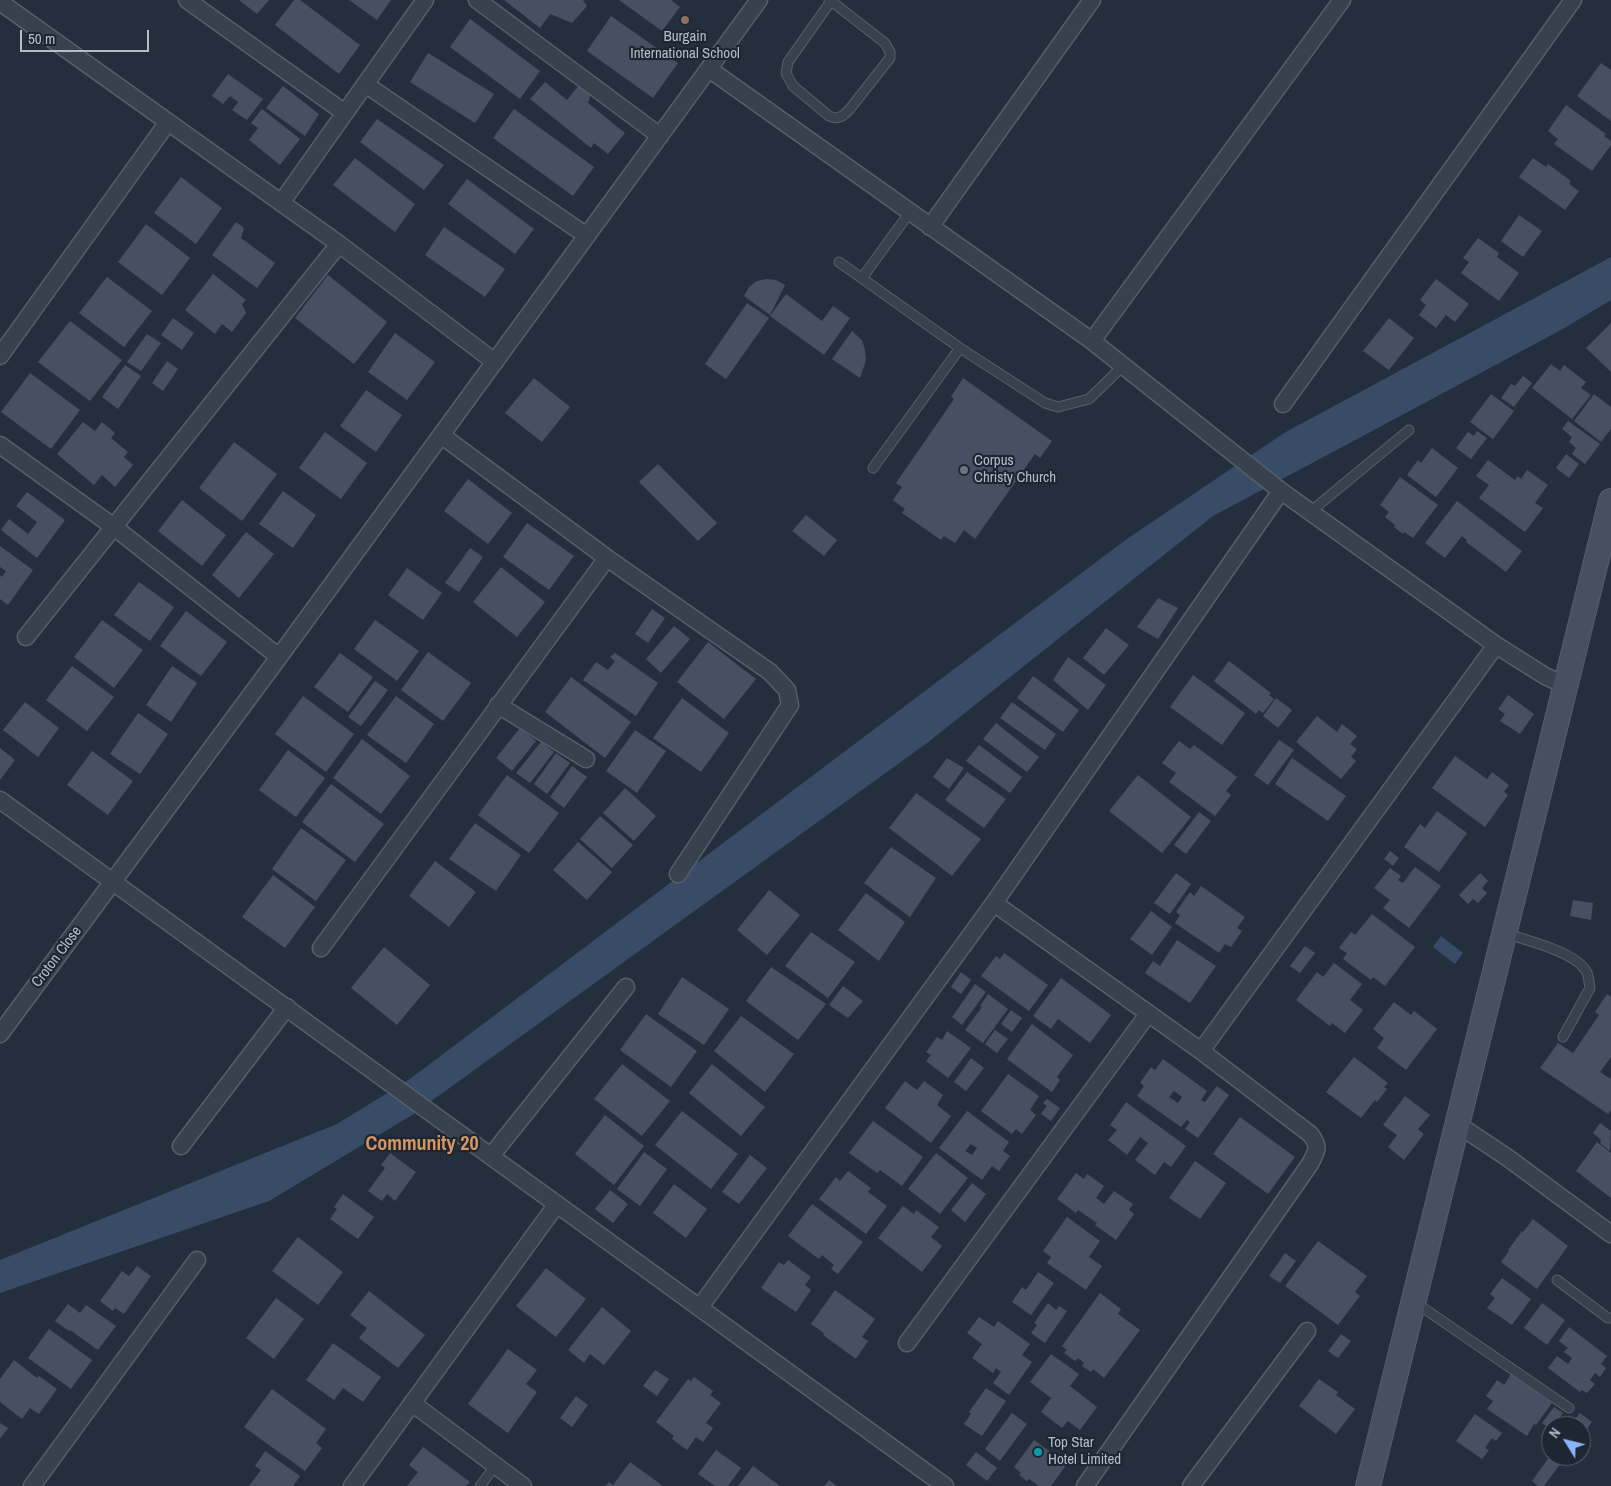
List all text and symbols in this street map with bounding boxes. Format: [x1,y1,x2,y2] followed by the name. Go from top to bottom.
[679,14,691,26] marker: Burgain International School
[22,20,151,52] scale bar
[28,28,55,49] text: 50 m
[630,28,740,63] place label: Burgain International School
[974,452,1056,487] place label: Corpus Christy Church
[958,464,970,476] marker: Corpus Christy Church
[28,923,86,991] street label: Croton Close
[366,1133,478,1157] district label: Community 20
[1541,1416,1591,1466] north arrow
[1545,1424,1564,1441] text: N
[1048,1434,1121,1469] place label: Top Star Hotel Limited
[1032,1446,1044,1458] marker: Top Star Hotel Limited

